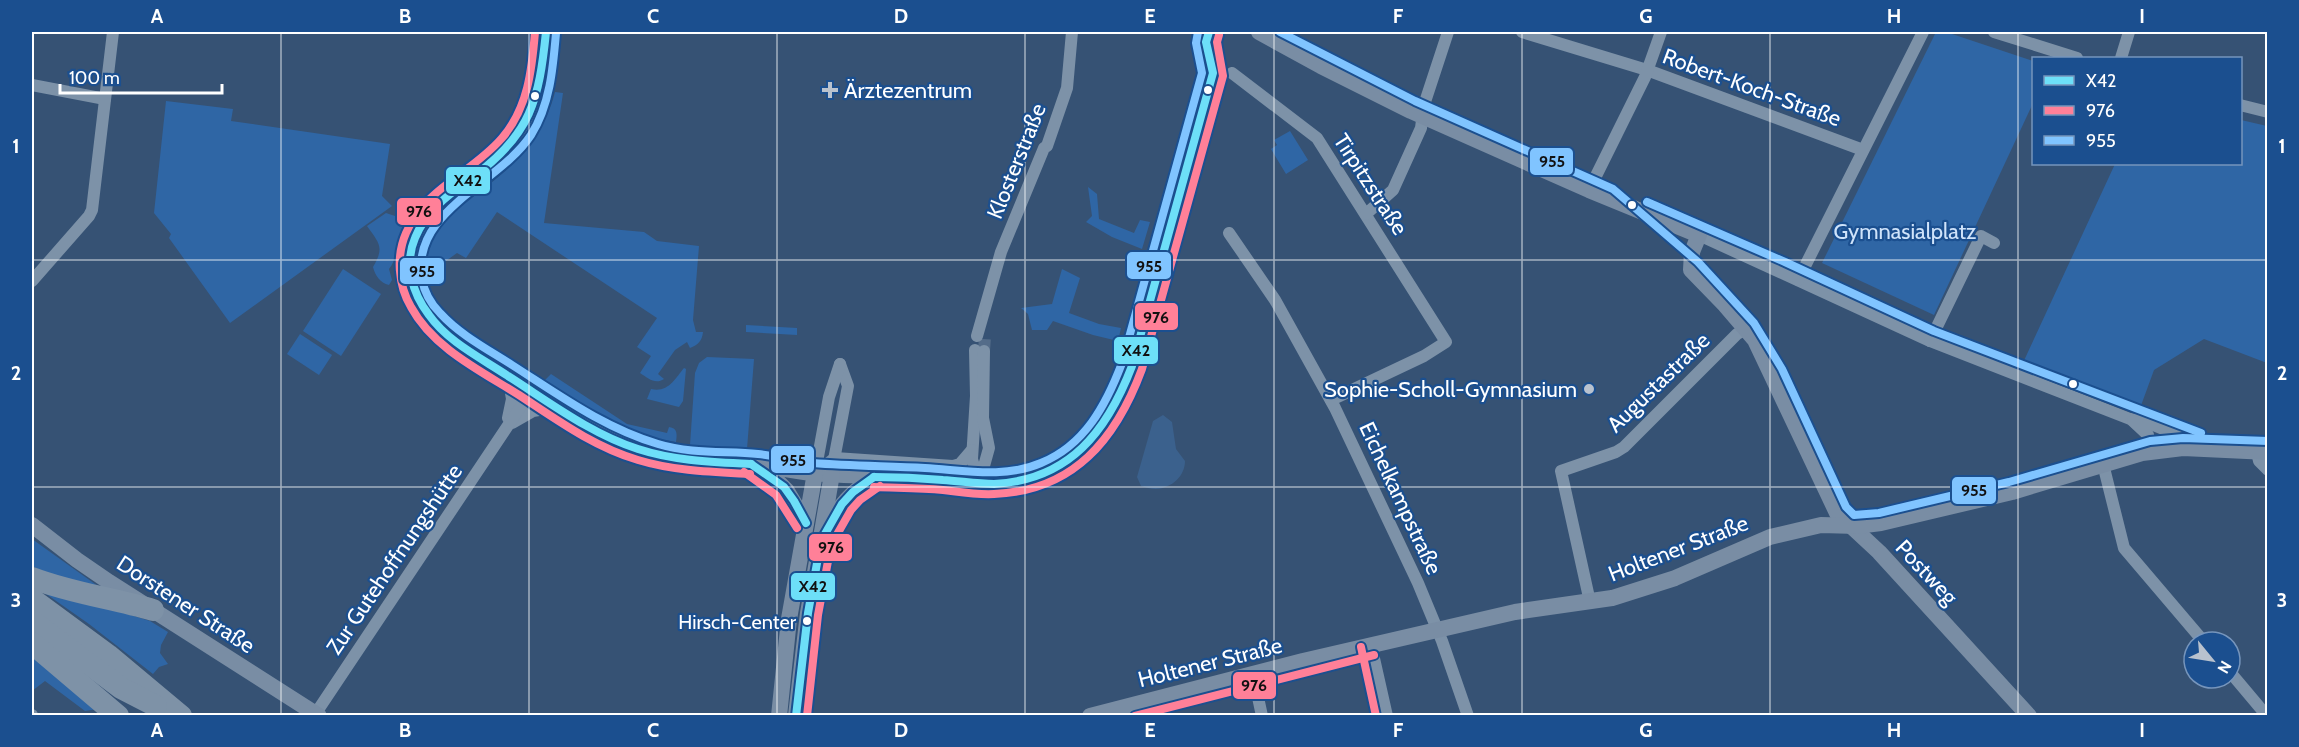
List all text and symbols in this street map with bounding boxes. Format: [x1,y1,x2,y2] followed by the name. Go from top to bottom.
[151,4,164,28] text: A
[399,4,411,28] text: B
[647,4,659,28] text: C
[894,4,908,28] text: D
[1144,4,1156,28] text: E
[1393,4,1404,28] text: F
[1639,4,1653,28] text: G
[1887,4,1901,28] text: H
[2139,4,2145,28] text: I
[1659,43,1845,132] street label: Robert-Koch-Straße
[60,57,222,95] scale bar
[2032,57,2242,165] legend
[69,67,120,89] text: 100 m
[2086,70,2117,92] text: X42
[844,77,972,104] place label: Ärztezentrum
[821,81,839,99] marker: Ärztezentrum
[1202,84,1214,96] unlabelled marker
[529,90,541,102] unlabelled marker
[981,100,1052,223] street label: Klosterstraße
[2086,100,2115,122] text: 976
[1328,128,1413,240] street label: Tirpitzstraße
[2086,130,2116,152] text: 955
[12,134,20,158] text: 1
[2278,134,2286,158] text: 1
[1529,147,1574,176] line badge: 955
[1539,152,1565,171] text: 955
[445,166,491,195] line badge: X42
[453,171,482,190] text: X42
[396,197,442,226] line badge: 976
[1626,199,1638,211] unlabelled marker
[406,202,432,221] text: 976
[1834,218,1976,245] park label: Gymnasialplatz
[1126,251,1172,280] line badge: 955
[399,257,445,285] line badge: 955
[1136,257,1162,276] text: 955
[409,262,435,281] text: 955
[1134,302,1179,331] line badge: 976
[1143,308,1169,327] text: 976
[1601,327,1715,438] street label: Augustastraße
[1113,336,1159,365] line badge: X42
[1121,341,1150,360] text: X42
[11,361,21,385] text: 2
[2277,361,2287,385] text: 2
[1324,376,1577,403] place label: Sophie-Scholl-Gymnasium
[2067,378,2079,390] unlabelled marker
[1582,382,1596,396] marker: Sophie-Scholl-Gymnasium
[1353,418,1448,579] street label: Eichelkampstraße
[770,445,815,474] line badge: 955
[780,451,806,470] text: 955
[321,459,468,660] street label: Zur Gutehoffnungshütte
[1951,476,1997,505] line badge: 955
[1961,481,1987,500] text: 955
[1604,509,1752,588] street label: Holtener Straße
[808,533,853,562] line badge: 976
[1890,534,1964,611] street label: Postweg
[818,538,844,557] text: 976
[112,550,260,659] street label: Dorstener Straße
[790,572,836,601] line badge: X42
[798,577,827,596] text: X42
[11,588,21,612] text: 3
[2277,588,2287,612] text: 3
[678,610,797,634] place label: Hirsch-Center
[801,615,813,627] marker: Hirsch-Center
[2182,630,2242,690] north arrow
[1135,632,1285,693] street label: Holtener Straße
[2214,658,2236,677] text: N
[1232,671,1277,700] line badge: 976
[1241,676,1267,695] text: 976
[151,718,164,742] text: A
[399,718,411,742] text: B
[647,718,659,742] text: C
[894,718,908,742] text: D
[1144,718,1156,742] text: E
[1393,718,1404,742] text: F
[1639,718,1653,742] text: G
[1887,718,1901,742] text: H
[2139,718,2145,742] text: I

